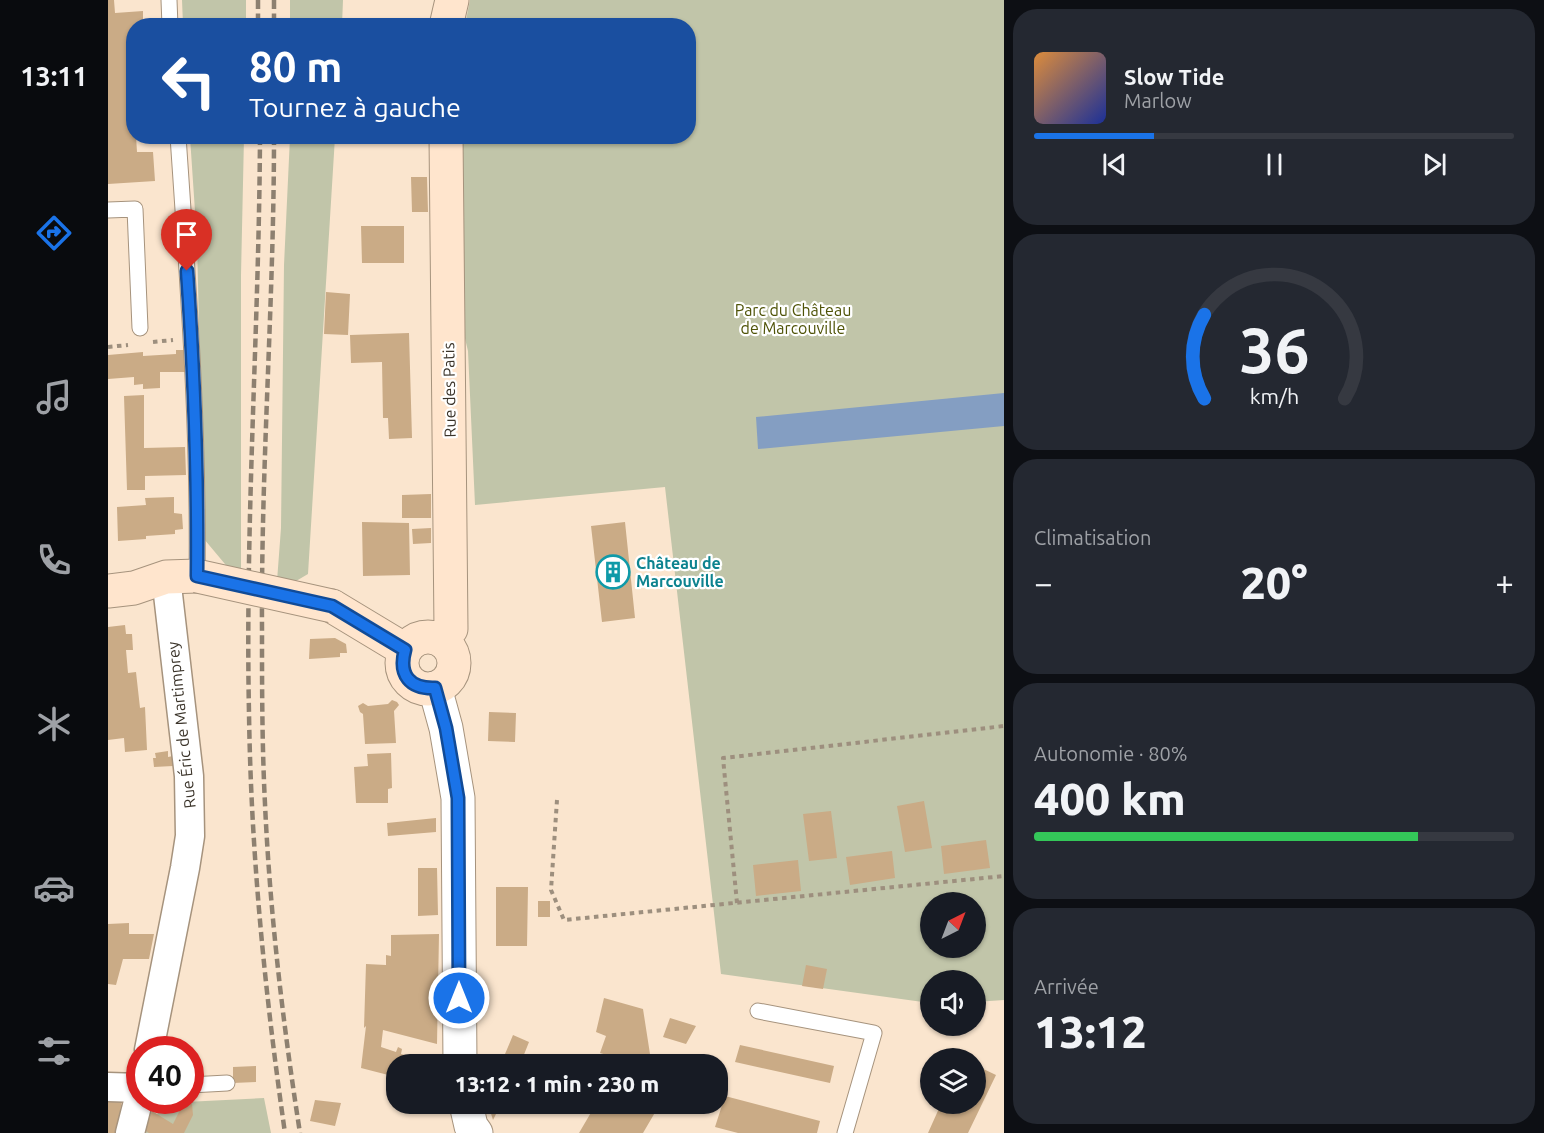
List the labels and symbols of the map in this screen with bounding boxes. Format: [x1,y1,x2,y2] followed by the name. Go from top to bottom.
[161,209,212,271] pin
[735,301,851,337] park label: Parc du Château de Marcouville
[439,342,459,438] street label: Rue des Patis
[595,554,631,590] building icon: Château de Marcouville
[636,554,724,590] place label: Château de Marcouville
[161,640,199,810] street label: Rue Éric de Martimprey
[920,892,986,958] north arrow
[427,966,491,1030] position arrow
[126,1036,204,1114] speed limit sign: 40

